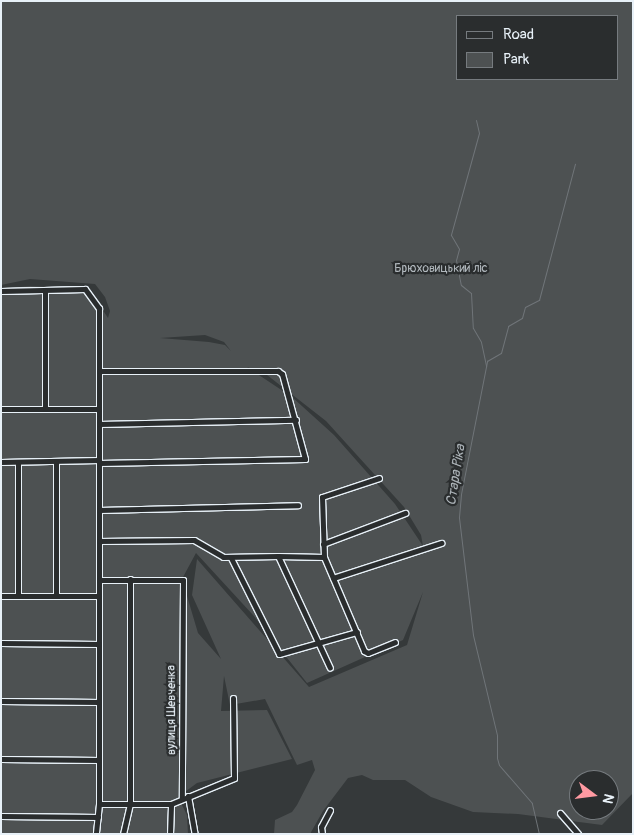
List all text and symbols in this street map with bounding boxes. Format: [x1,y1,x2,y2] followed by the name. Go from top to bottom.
[456,15,619,80] legend
[503,25,534,44] text: Road
[503,50,529,69] text: Park
[394,262,488,276] park label: Брюховицький ліс
[443,443,469,507] water label: Стара Ріка
[165,665,179,755] street label: вулиця Шевченка
[569,770,619,820] north arrow
[599,792,617,806] text: N

